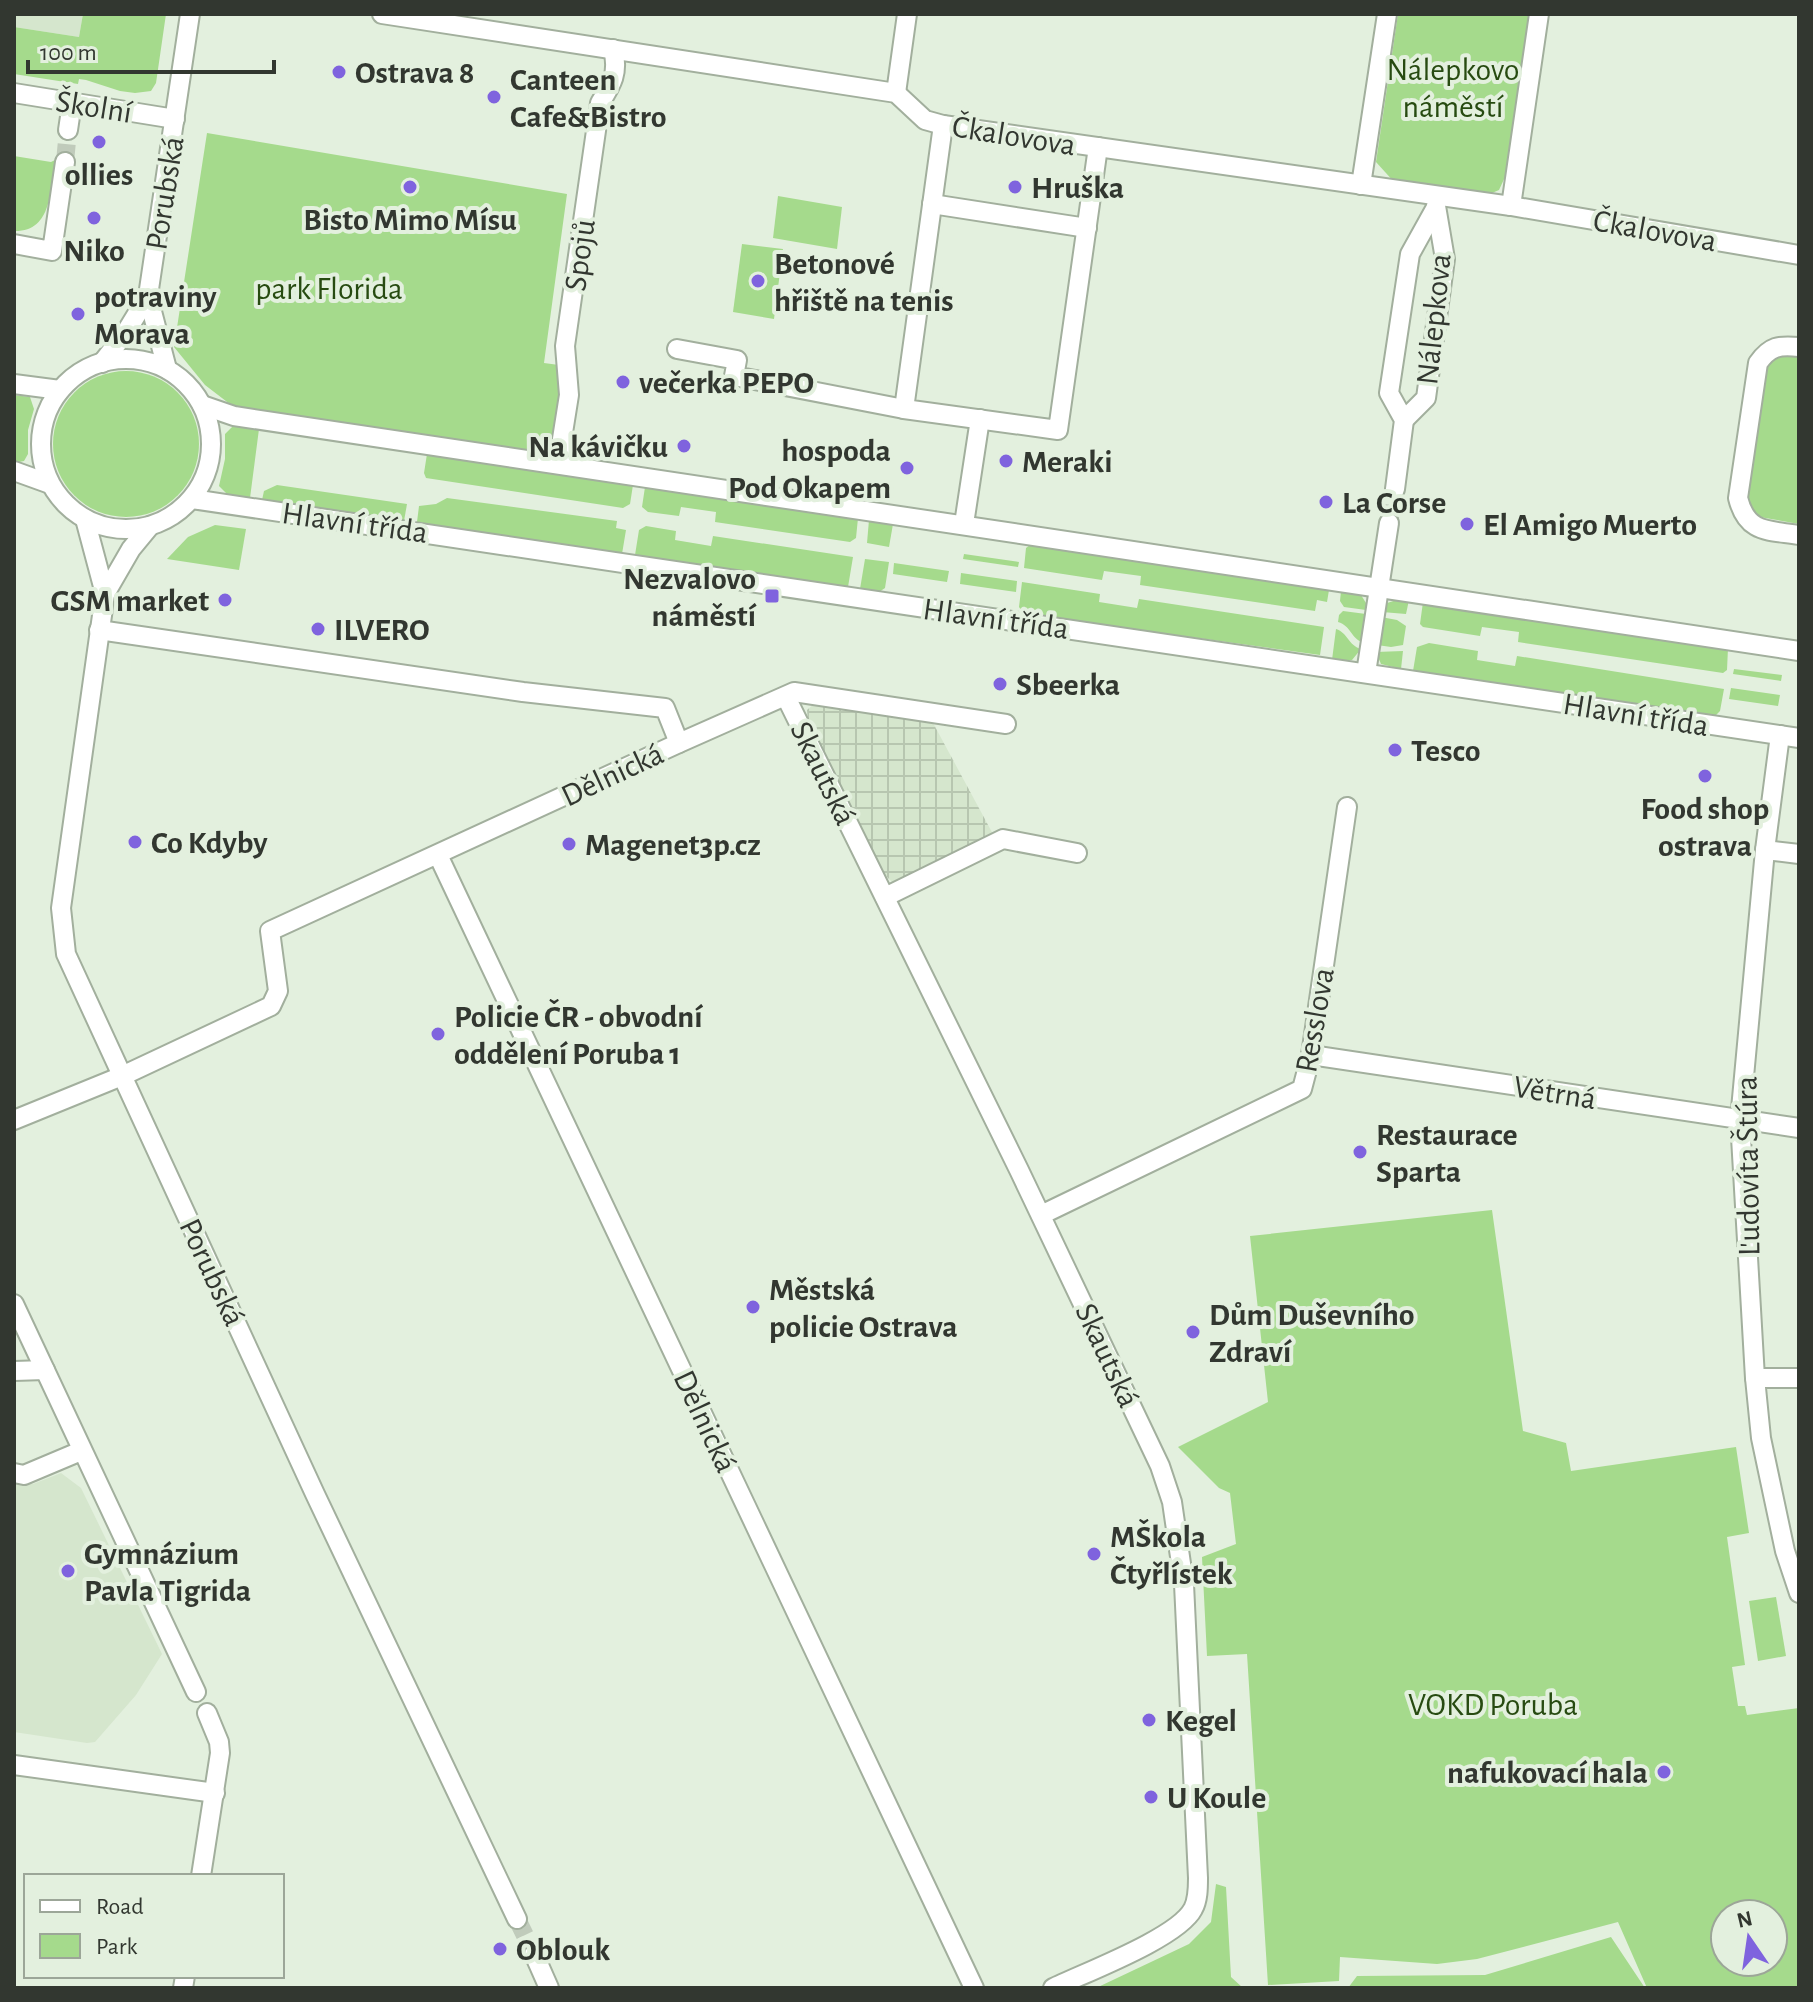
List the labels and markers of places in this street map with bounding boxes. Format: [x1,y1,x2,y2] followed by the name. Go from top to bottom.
[355,57,475,89] place label: Ostrava 8
[330,63,348,81] marker: Ostrava 8
[510,64,667,133] place label: Canteen Cafe&Bistro
[485,88,503,106] marker: Canteen Cafe&Bistro
[90,133,108,151] marker: ollies
[65,159,133,191] place label: ollies
[1031,172,1124,204] place label: Hruška
[401,178,419,196] marker: Bisto Mimo Mísu
[1006,178,1024,196] marker: Hruška
[303,204,517,236] place label: Bisto Mimo Mísu
[85,209,103,227] marker: Niko
[63,235,125,267] place label: Niko
[774,248,954,317] place label: Betonové hřiště na tenis
[749,272,767,290] marker: Betonové hřiště na tenis
[94,281,217,350] place label: potraviny Morava
[69,305,87,323] marker: potraviny Morava
[639,367,814,399] place label: večerka PEPO
[614,373,632,391] marker: večerka PEPO
[528,431,668,463] place label: Na kávičku
[728,435,891,504] place label: hospoda Pod Okapem
[675,437,693,455] marker: Na kávičku
[1022,446,1113,478] place label: Meraki
[997,452,1015,470] marker: Meraki
[898,459,916,477] marker: hospoda Pod Okapem
[1342,487,1446,519] place label: La Corse
[1317,493,1335,511] marker: La Corse
[1483,509,1697,541] place label: El Amigo Muerto
[1458,515,1476,533] marker: El Amigo Muerto
[623,563,757,632] place label: Nezvalovo náměstí
[50,585,209,617] place label: GSM market
[763,587,781,605] marker: Nezvalovo náměstí
[216,591,234,609] marker: GSM market
[334,614,430,646] place label: ILVERO
[309,620,327,638] marker: ILVERO
[1016,669,1120,701] place label: Sbeerka
[991,675,1009,693] marker: Sbeerka
[1411,735,1481,767] place label: Tesco
[1386,741,1404,759] marker: Tesco
[1696,767,1714,785] marker: Food shop ostrava
[1641,793,1769,862] place label: Food shop ostrava
[151,827,268,859] place label: Co Kdyby
[585,829,761,861] place label: Magenet3p.cz
[126,833,144,851] marker: Co Kdyby
[560,835,578,853] marker: Magenet3p.cz
[454,999,703,1070] place label: Policie ČR - obvodní oddělení Poruba 1
[429,1025,447,1043] marker: Policie ČR - obvodní oddělení Poruba 1
[1376,1119,1518,1188] place label: Restaurace Sparta
[1351,1143,1369,1161] marker: Restaurace Sparta
[769,1274,958,1343] place label: Městská policie Ostrava
[744,1298,762,1316] marker: Městská policie Ostrava
[1209,1299,1415,1368] place label: Dům Duševního Zdraví
[1184,1323,1202,1341] marker: Dům Duševního Zdraví
[1110,1519,1233,1590] place label: MŠkola Čtyřlístek
[84,1538,251,1607] place label: Gymnázium Pavla Tigrida
[1085,1545,1103,1563] marker: MŠkola Čtyřlístek
[59,1562,77,1580] marker: Gymnázium Pavla Tigrida
[1165,1705,1237,1737] place label: Kegel
[1140,1711,1158,1729] marker: Kegel
[1447,1757,1648,1789] place label: nafukovací hala
[1655,1763,1673,1781] marker: nafukovací hala
[1167,1782,1266,1814] place label: U Koule
[1142,1788,1160,1806] marker: U Koule
[516,1934,610,1966] place label: Oblouk
[491,1940,509,1958] marker: Oblouk

